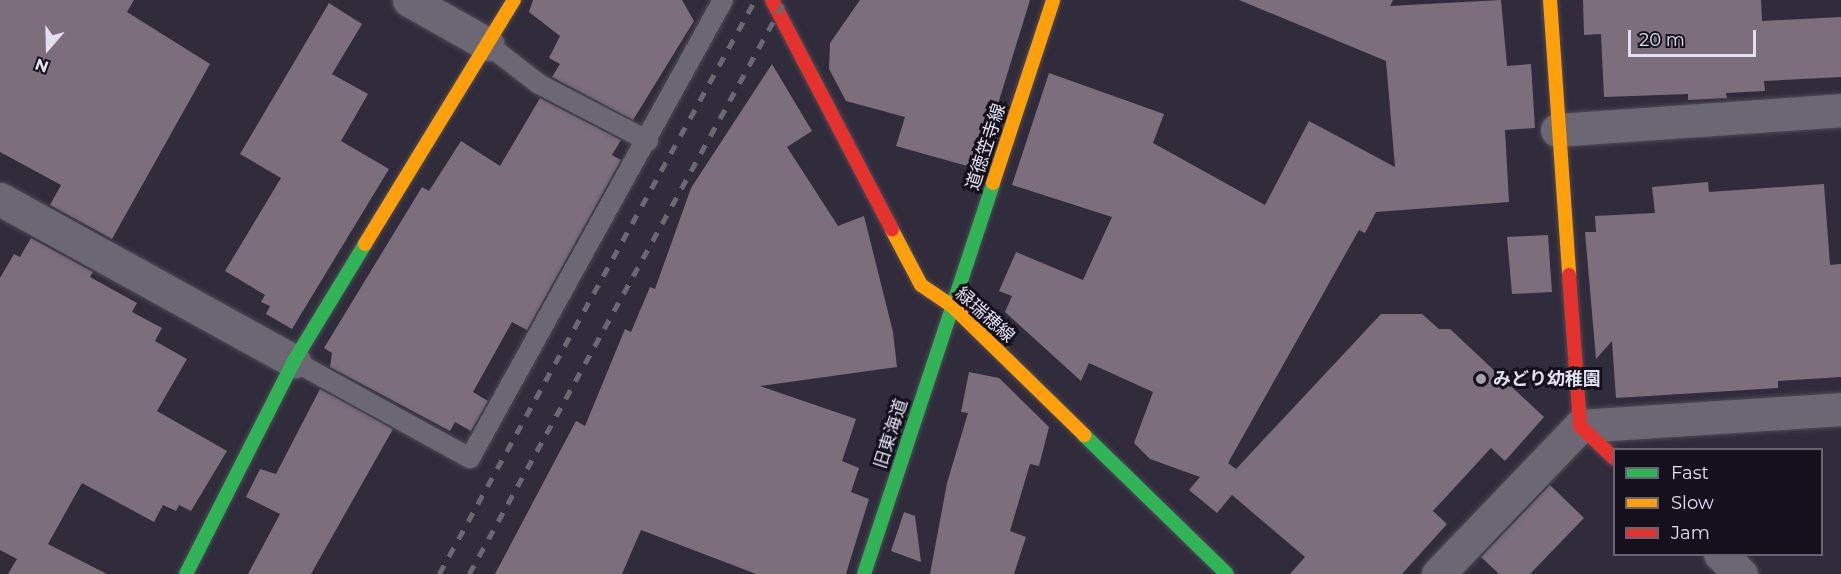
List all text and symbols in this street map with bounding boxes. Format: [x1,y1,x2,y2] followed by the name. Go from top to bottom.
[18,18,78,78] north arrow
[1631,18,1758,56] scale bar
[1639,29,1685,51] text: 20 m
[32,54,51,77] text: N
[962,101,1010,193] street label: 道徳笠寺線
[951,283,1019,347] street label: 緑瑞穂線
[1493,368,1601,390] place label: みどり幼稚園
[1474,372,1488,386] marker: みどり幼稚園
[870,396,912,472] street label: 旧東海道
[1613,448,1823,556] legend
[1671,462,1709,484] text: Fast
[1671,492,1714,514] text: Slow
[1671,522,1710,544] text: Jam

